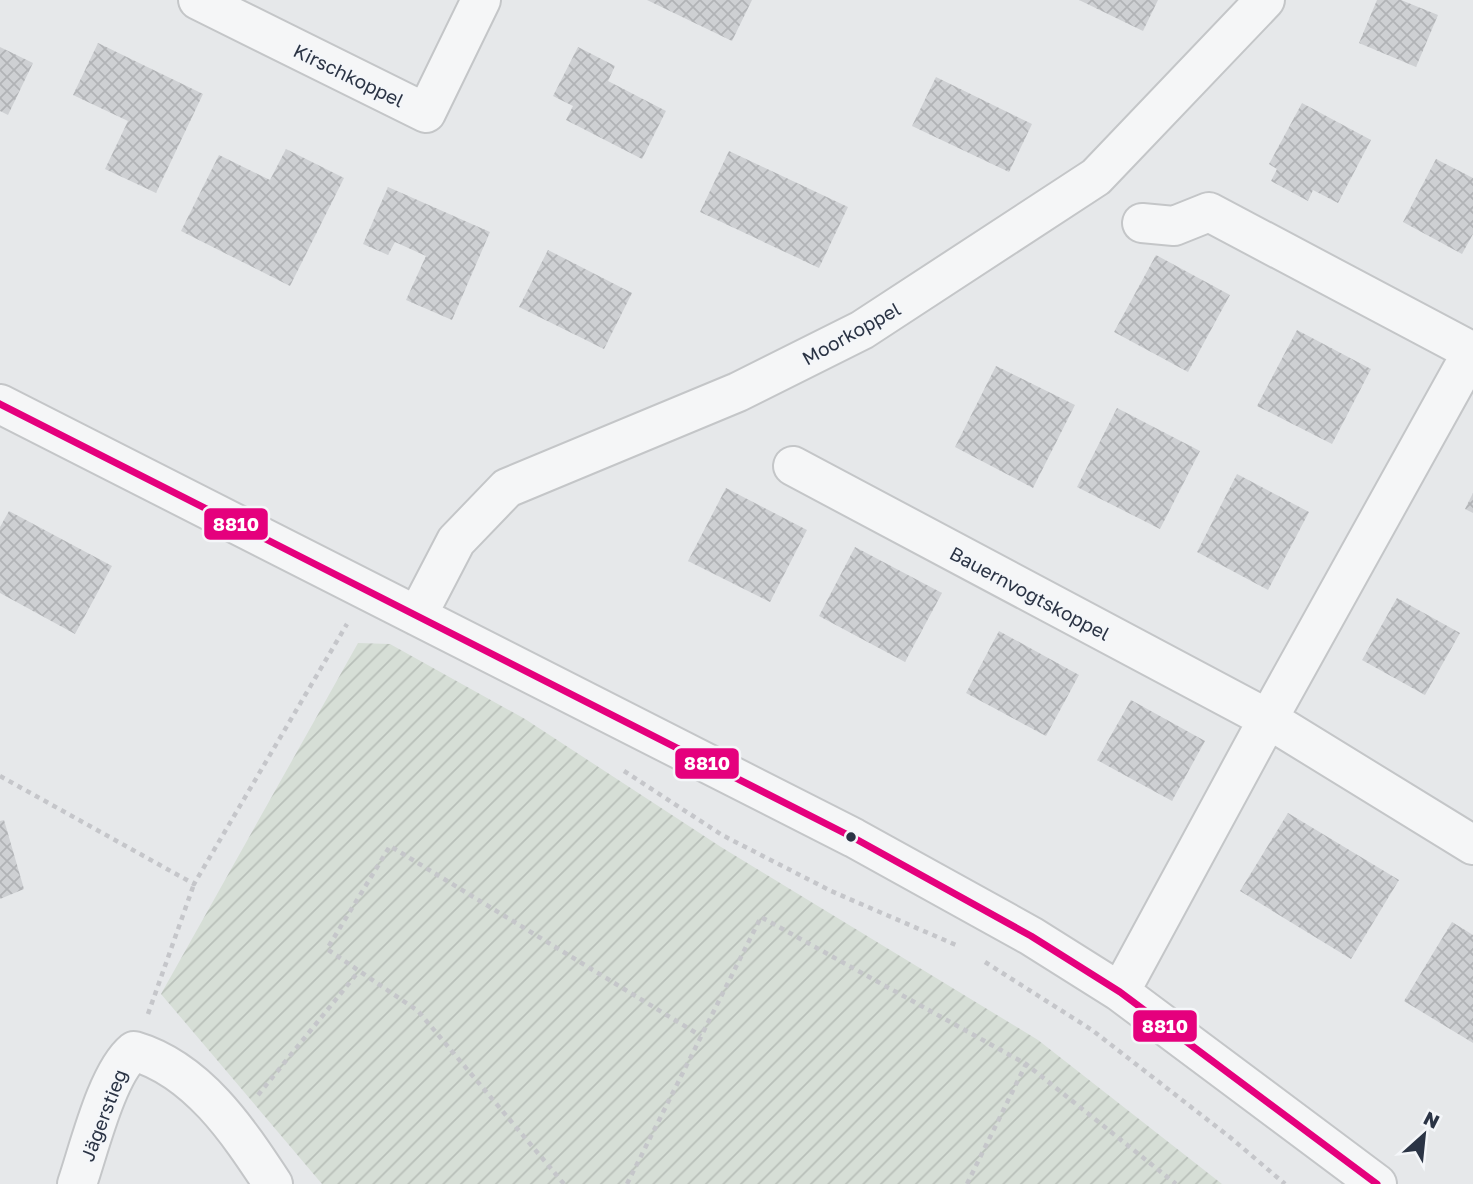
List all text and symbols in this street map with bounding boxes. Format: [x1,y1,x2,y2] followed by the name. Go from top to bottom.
[290,38,408,112] street label: Kirschkoppel
[798,297,904,369] street label: Moorkoppel
[203,507,269,541] line badge: 8810
[213,512,259,535] text: 8810
[946,541,1114,645] street label: Bauernvogtskoppel
[674,747,740,780] line badge: 8810
[684,751,730,774] text: 8810
[844,830,858,844] unlabelled marker
[1132,1009,1198,1043] line badge: 8810
[1142,1014,1188,1037] text: 8810
[75,1066,131,1164] street label: Jägerstieg
[1389,1100,1459,1170] north arrow
[1420,1106,1444,1133] text: N

